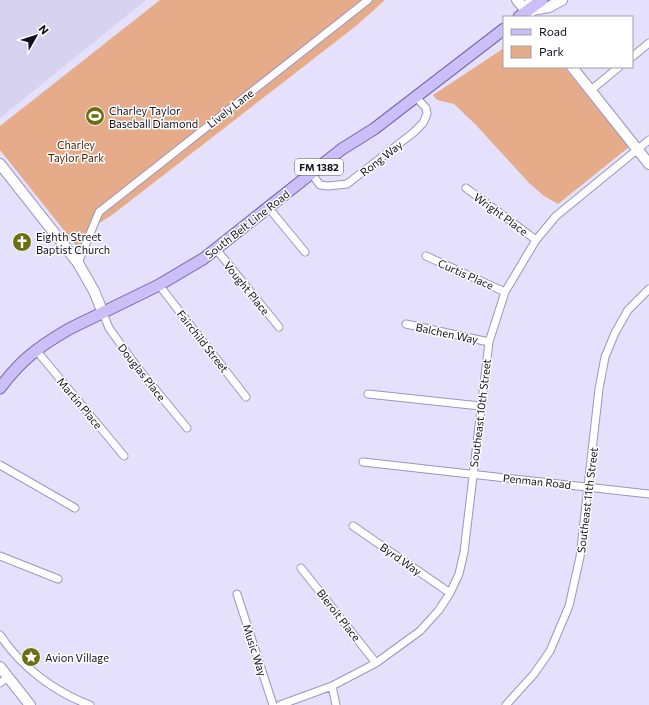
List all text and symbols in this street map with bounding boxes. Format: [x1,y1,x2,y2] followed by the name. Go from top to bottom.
[16,16,56,56] north arrow
[503,16,633,68] legend
[37,22,52,37] text: N
[539,24,567,38] text: Road
[539,44,565,58] text: Park
[204,86,256,130] street label: Lively Lane
[109,104,198,130] place label: Charley Taylor Baseball Diamond
[84,105,106,127] sports icon: Charley Taylor Baseball Diamond
[357,137,405,178] street label: Rong Way
[48,138,104,164] park label: Charley Taylor Park
[295,159,343,175] road number: FM 1382
[202,187,292,261] street label: South Belt Line Road
[472,190,531,238] street label: Wright Place
[36,230,110,256] place label: Eighth Street Baptist Church
[11,231,33,253] church icon: Eighth Street Baptist Church
[436,256,496,292] street label: Curtis Place
[221,259,273,318] street label: Vought Place
[175,307,232,375] street label: Fairchild Street
[415,320,480,346] street label: Balchen Way
[116,341,169,403] street label: Douglas Place
[467,358,493,468] street label: Southeast 10th Street
[55,375,105,431] street label: Martin Place
[574,446,600,554] street label: Southeast 11th Street
[502,471,572,491] street label: Penman Road
[378,540,424,578] street label: Byrd Way
[315,586,364,644] street label: Bleroit Place
[240,622,270,678] street label: Music Way
[20,646,42,668] place icon: Avion Village
[45,651,109,664] place label: Avion Village

